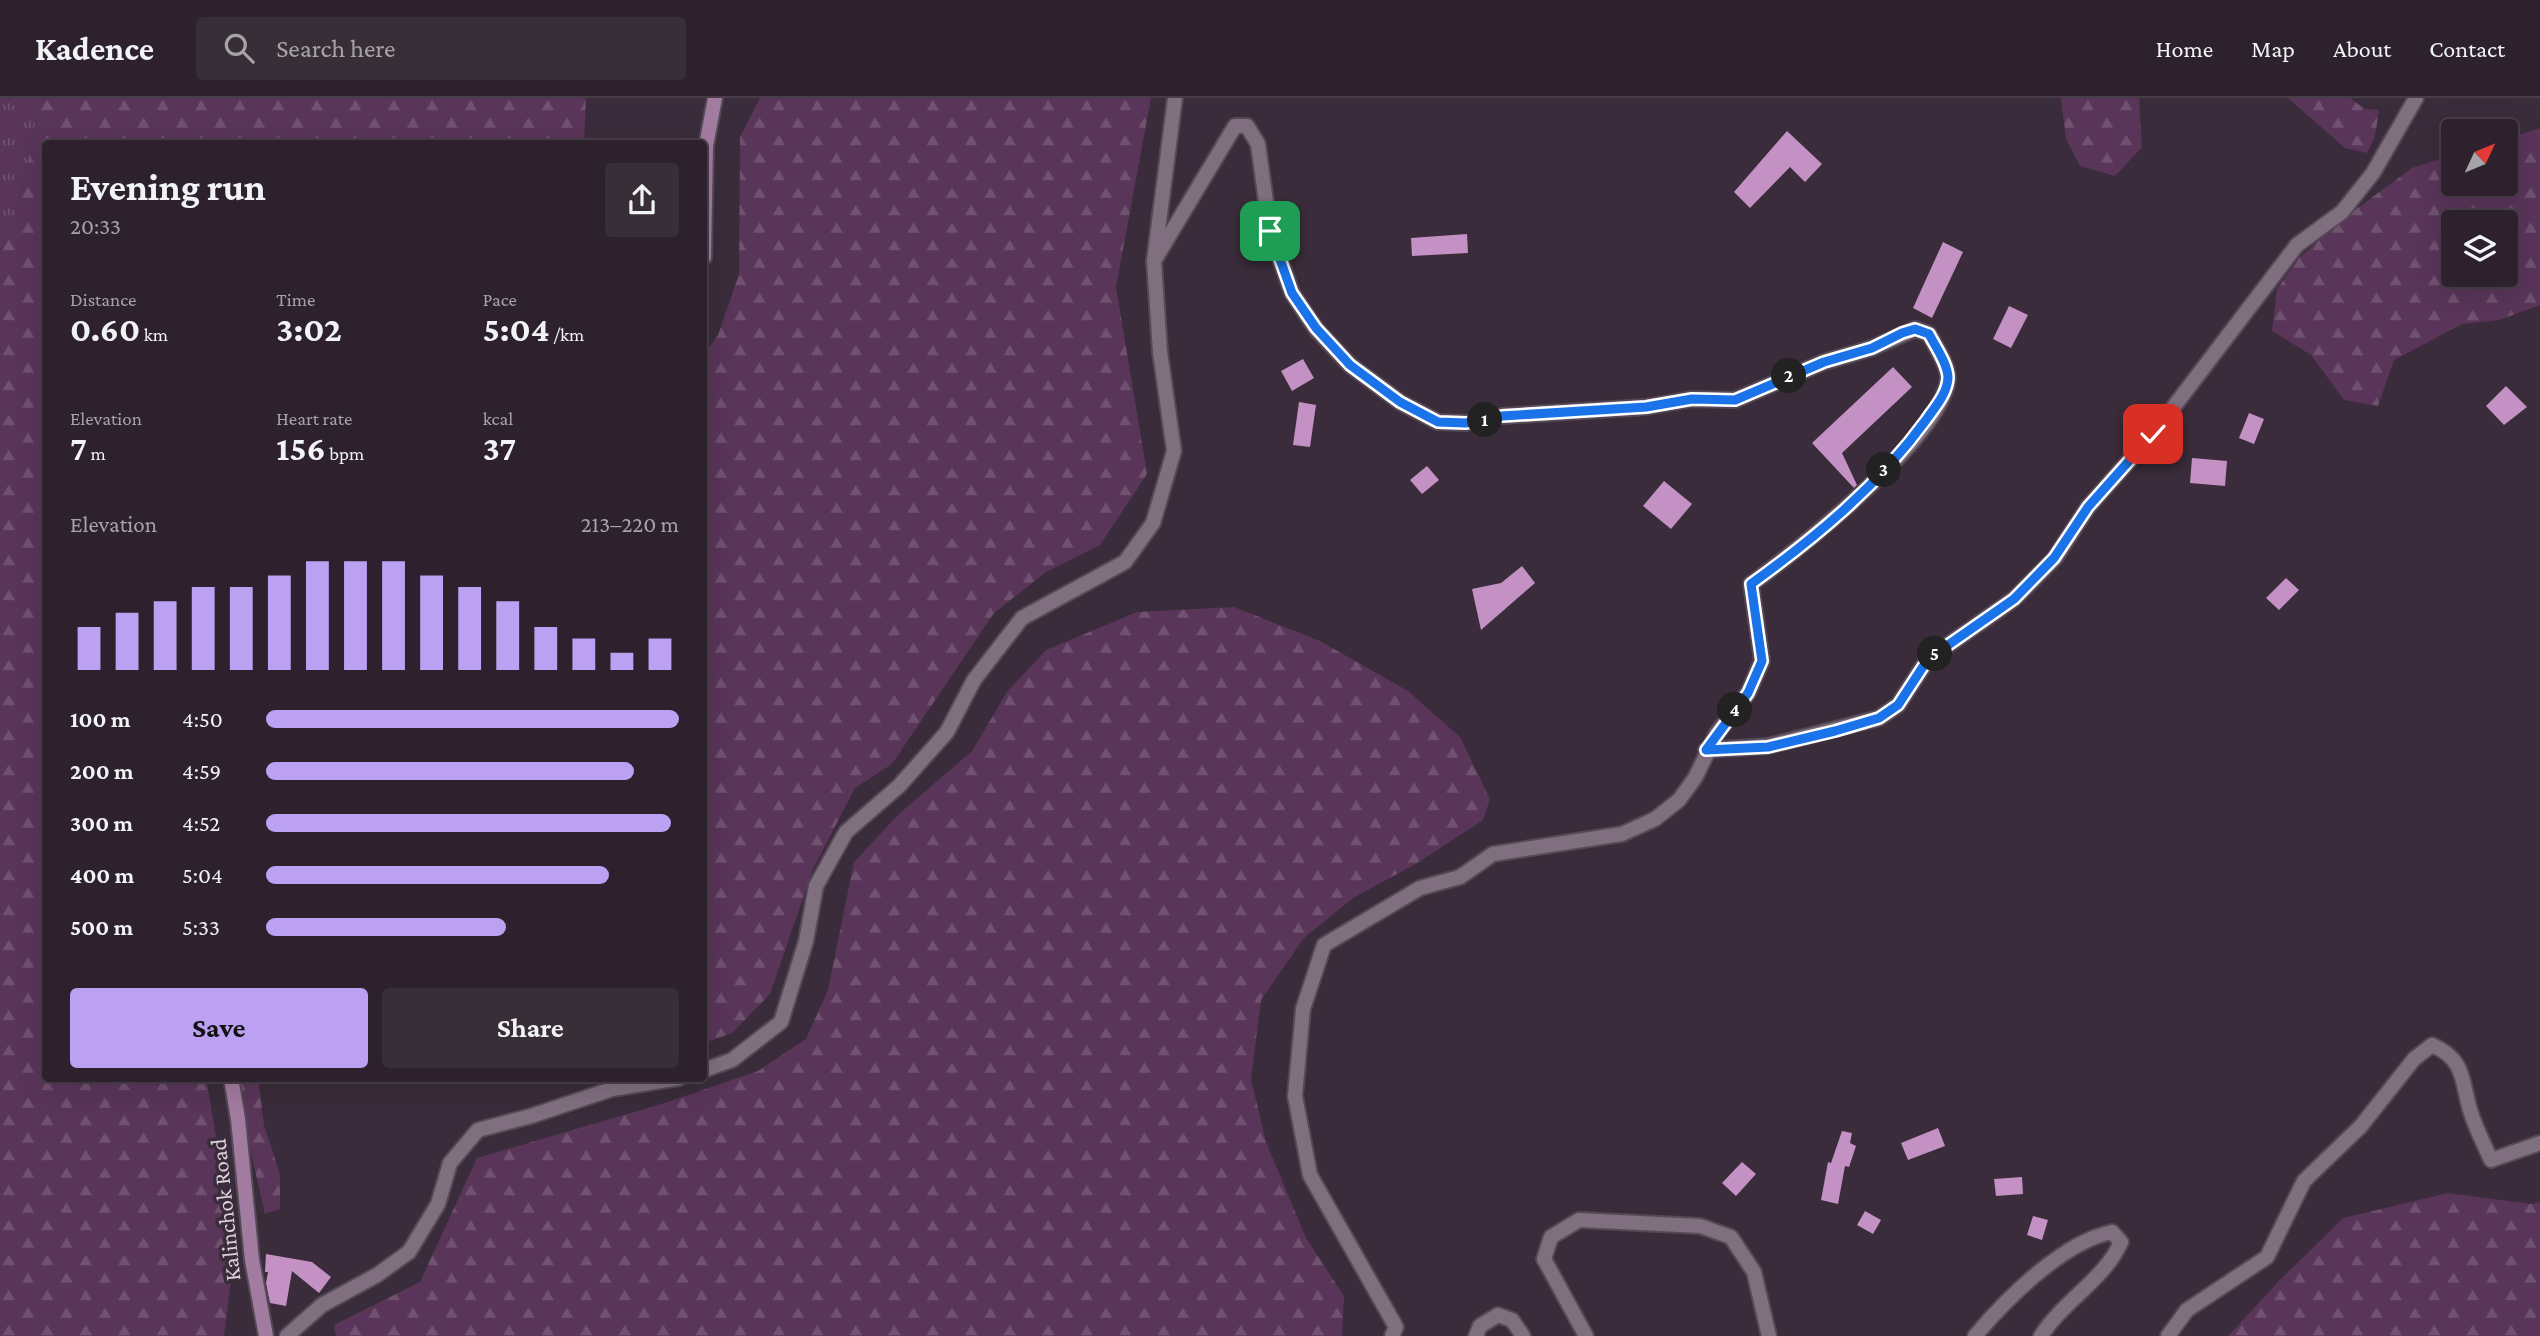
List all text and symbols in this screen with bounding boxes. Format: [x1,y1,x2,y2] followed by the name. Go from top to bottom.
[196,17,686,80] search box
[220,29,258,67] icon: search
[35,30,154,67] text: Kadence
[276,34,395,63] text: Search here
[2156,35,2213,62] text: Home
[2251,35,2295,62] text: Map
[2333,35,2391,62] text: About
[2429,35,2505,62] text: Contact
[2441,119,2518,196] north arrow
[2441,119,2518,287] map controls
[605,163,679,237] button: share
[70,166,266,208] text: Evening run
[1240,201,1300,261] pin
[2441,210,2518,287] button: layers
[1251,212,1289,250] icon: arrive
[70,213,121,239] text: 20:33
[70,289,136,310] text: Distance
[276,289,315,310] text: Time
[483,289,517,310] text: Pace
[70,310,140,349] text: 0.60
[276,310,342,349] text: 3:02
[483,310,550,349] text: 5:04
[140,324,168,345] text: km
[550,324,584,345] text: /km
[1772,358,1806,394] pin: 2
[1784,365,1793,386] text: 2
[1468,402,1502,438] pin: 1
[2123,404,2183,464] pin
[70,408,142,429] text: Elevation
[276,408,352,429] text: Heart rate
[483,408,513,429] text: kcal
[1481,409,1488,430] text: 1
[2134,415,2172,453] icon: check
[70,429,87,468] text: 7
[276,429,326,468] text: 156
[483,429,516,468] text: 37
[87,443,106,464] text: m
[326,443,364,464] text: bpm
[1867,452,1902,488] pin: 3
[1879,459,1888,480] text: 3
[70,511,157,537] text: Elevation
[581,511,679,537] text: 213–220 m
[1918,636,1952,672] pin: 5
[1930,643,1939,664] text: 5
[1718,692,1752,728] pin: 4
[1729,699,1740,720] text: 4
[70,706,130,732] text: 100 m
[182,706,223,732] text: 4:50
[70,758,134,784] text: 200 m
[182,758,221,784] text: 4:59
[70,810,133,836] text: 300 m
[182,810,220,836] text: 4:52
[70,862,134,888] text: 400 m
[182,862,223,888] text: 5:04
[70,914,133,940] text: 500 m
[182,914,220,940] text: 5:33
[70,988,368,1068] button: Save
[382,988,679,1068] button: Share
[205,1137,245,1283] street label: Kalinchok Road

